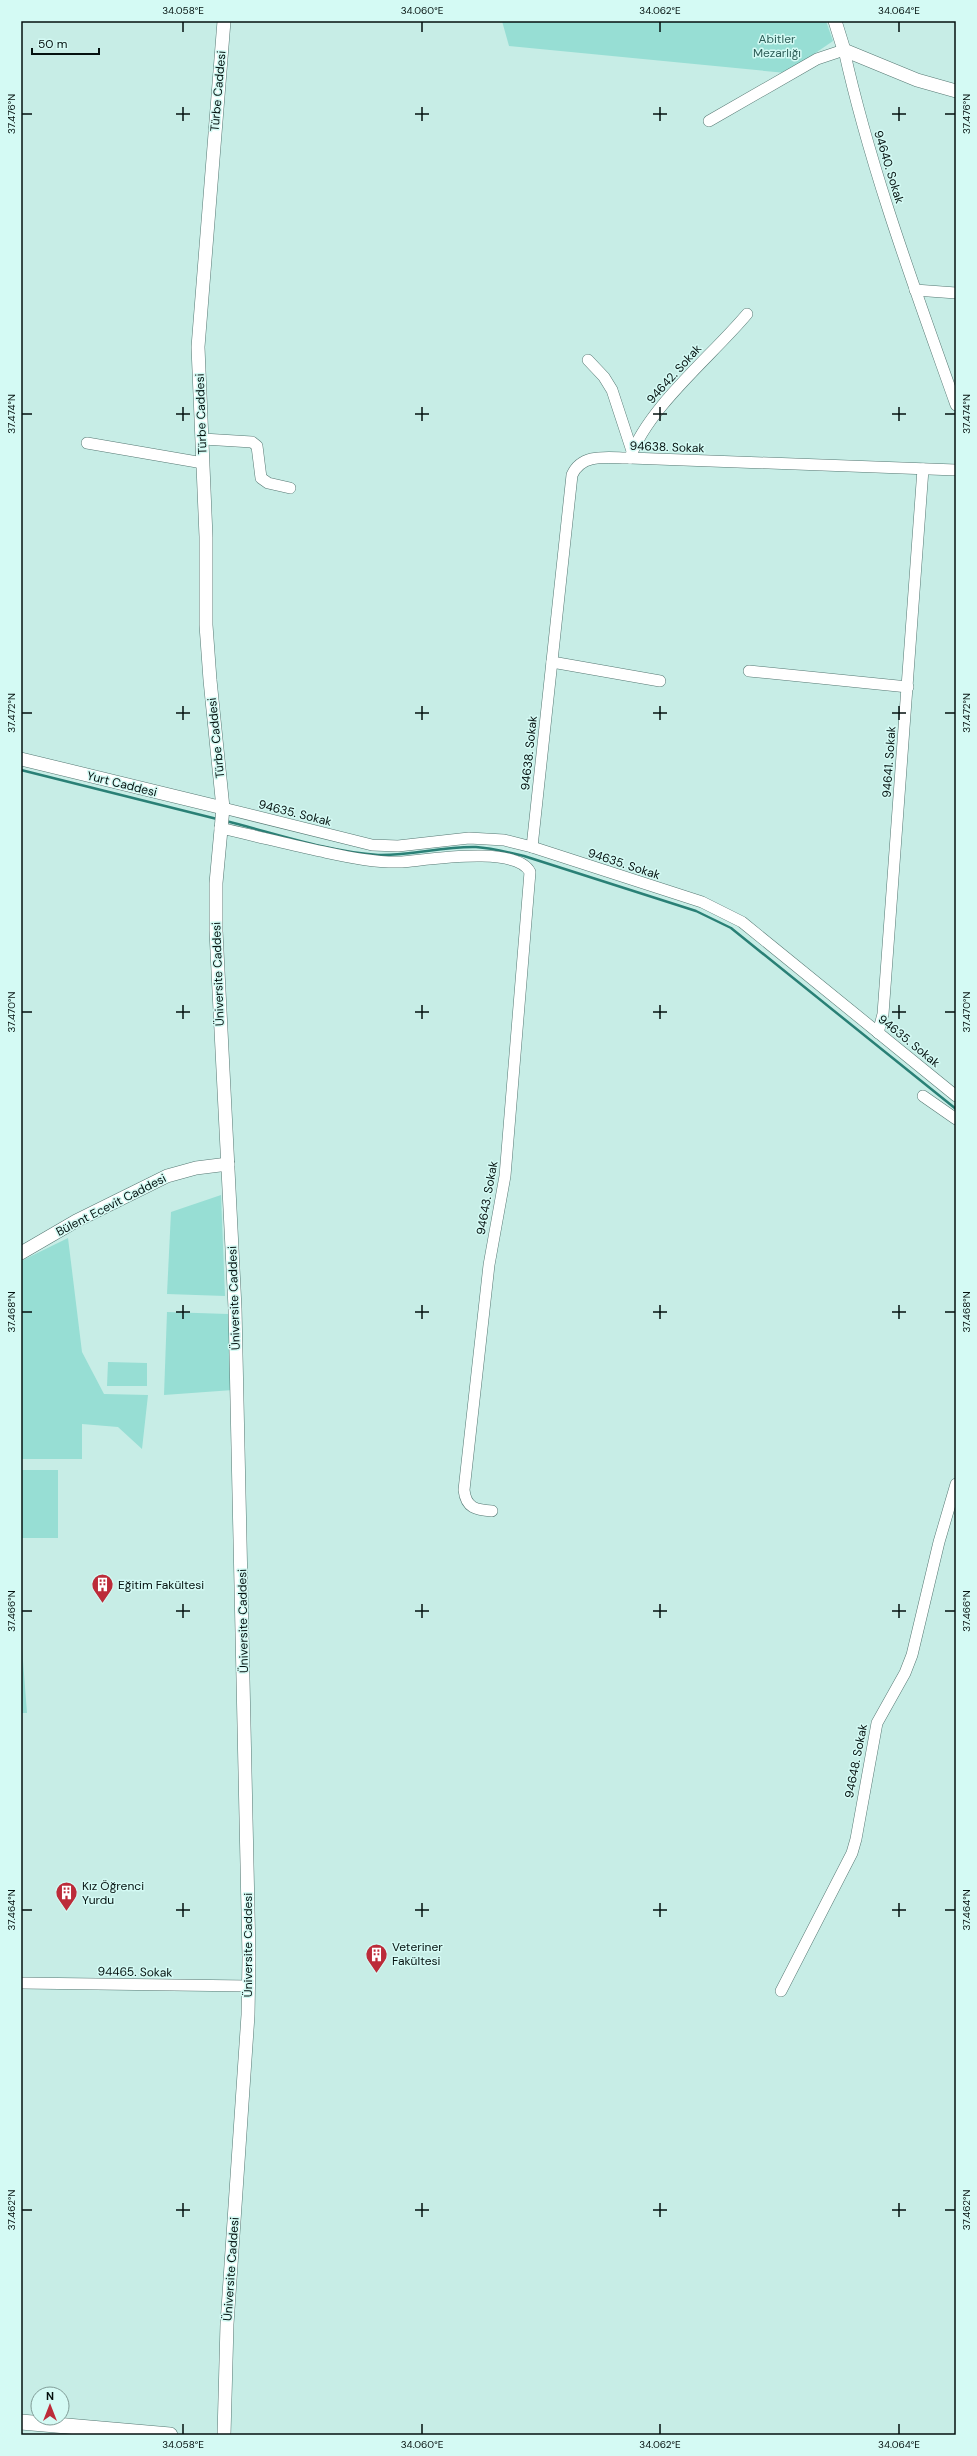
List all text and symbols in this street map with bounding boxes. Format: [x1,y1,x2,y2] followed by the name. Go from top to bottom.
[162,4,204,17] text: 34.058°E
[401,4,444,17] text: 34.060°E
[639,4,681,17] text: 34.062°E
[878,4,920,17] text: 34.064°E
[32,30,99,56] scale bar
[753,31,801,61] park label: Abitler Mezarlığı
[38,36,67,52] text: 50 m
[207,50,230,132] street label: Türbe Caddesi
[5,94,18,134] text: 37.476°N
[960,94,973,134] text: 37.476°N
[870,129,908,205] street label: 94640. Sokak
[643,341,705,407] street label: 94642. Sokak
[192,373,210,455] street label: Türbe Caddesi
[5,394,18,434] text: 37.474°N
[960,394,973,434] text: 37.474°N
[629,438,705,456] street label: 94638. Sokak
[5,693,18,733] text: 37.472°N
[960,693,973,733] text: 37.472°N
[204,697,228,779] street label: Türbe Caddesi
[517,715,541,791] street label: 94638. Sokak
[879,726,899,798] street label: 94641. Sokak
[85,768,159,800] street label: Yurt Caddesi
[257,796,333,830] street label: 94635. Sokak
[586,845,662,883] street label: 94635. Sokak
[208,922,228,1026] street label: Üniversite Caddesi
[5,991,18,1032] text: 37.470°N
[960,991,973,1032] text: 37.470°N
[875,1011,943,1071] street label: 94635. Sokak
[473,1160,501,1236] street label: 94643. Sokak
[53,1170,169,1240] street label: Bülent Ecevit Caddesi
[224,1246,244,1350] street label: Üniversite Caddesi
[5,1291,18,1333] text: 37.468°N
[960,1291,973,1333] text: 37.468°N
[234,1569,252,1673] street label: Üniversite Caddesi
[90,1572,116,1605] building icon: Eğitim Fakültesi
[118,1577,204,1593] place label: Eğitim Fakültesi
[5,1590,18,1632] text: 37.466°N
[960,1590,973,1632] text: 37.466°N
[841,1723,871,1799] street label: 94648. Sokak
[82,1878,144,1908] place label: Kız Öğrenci Yurdu
[53,1880,79,1913] building icon: Kız Öğrenci Yurdu
[5,1889,18,1931] text: 37.464°N
[960,1889,973,1931] text: 37.464°N
[240,1893,256,1997] street label: Üniversite Caddesi
[392,1939,443,1969] place label: Veteriner Fakültesi
[363,1941,389,1974] building icon: Veteriner Fakültesi
[97,1963,173,1981] street label: 94465. Sokak
[5,2190,18,2230] text: 37.462°N
[960,2190,973,2230] text: 37.462°N
[219,2216,243,2322] street label: Üniversite Caddesi
[30,2386,70,2426] north arrow
[46,2389,54,2403] text: N
[162,2438,204,2451] text: 34.058°E
[401,2438,444,2451] text: 34.060°E
[639,2438,681,2451] text: 34.062°E
[878,2438,920,2451] text: 34.064°E

